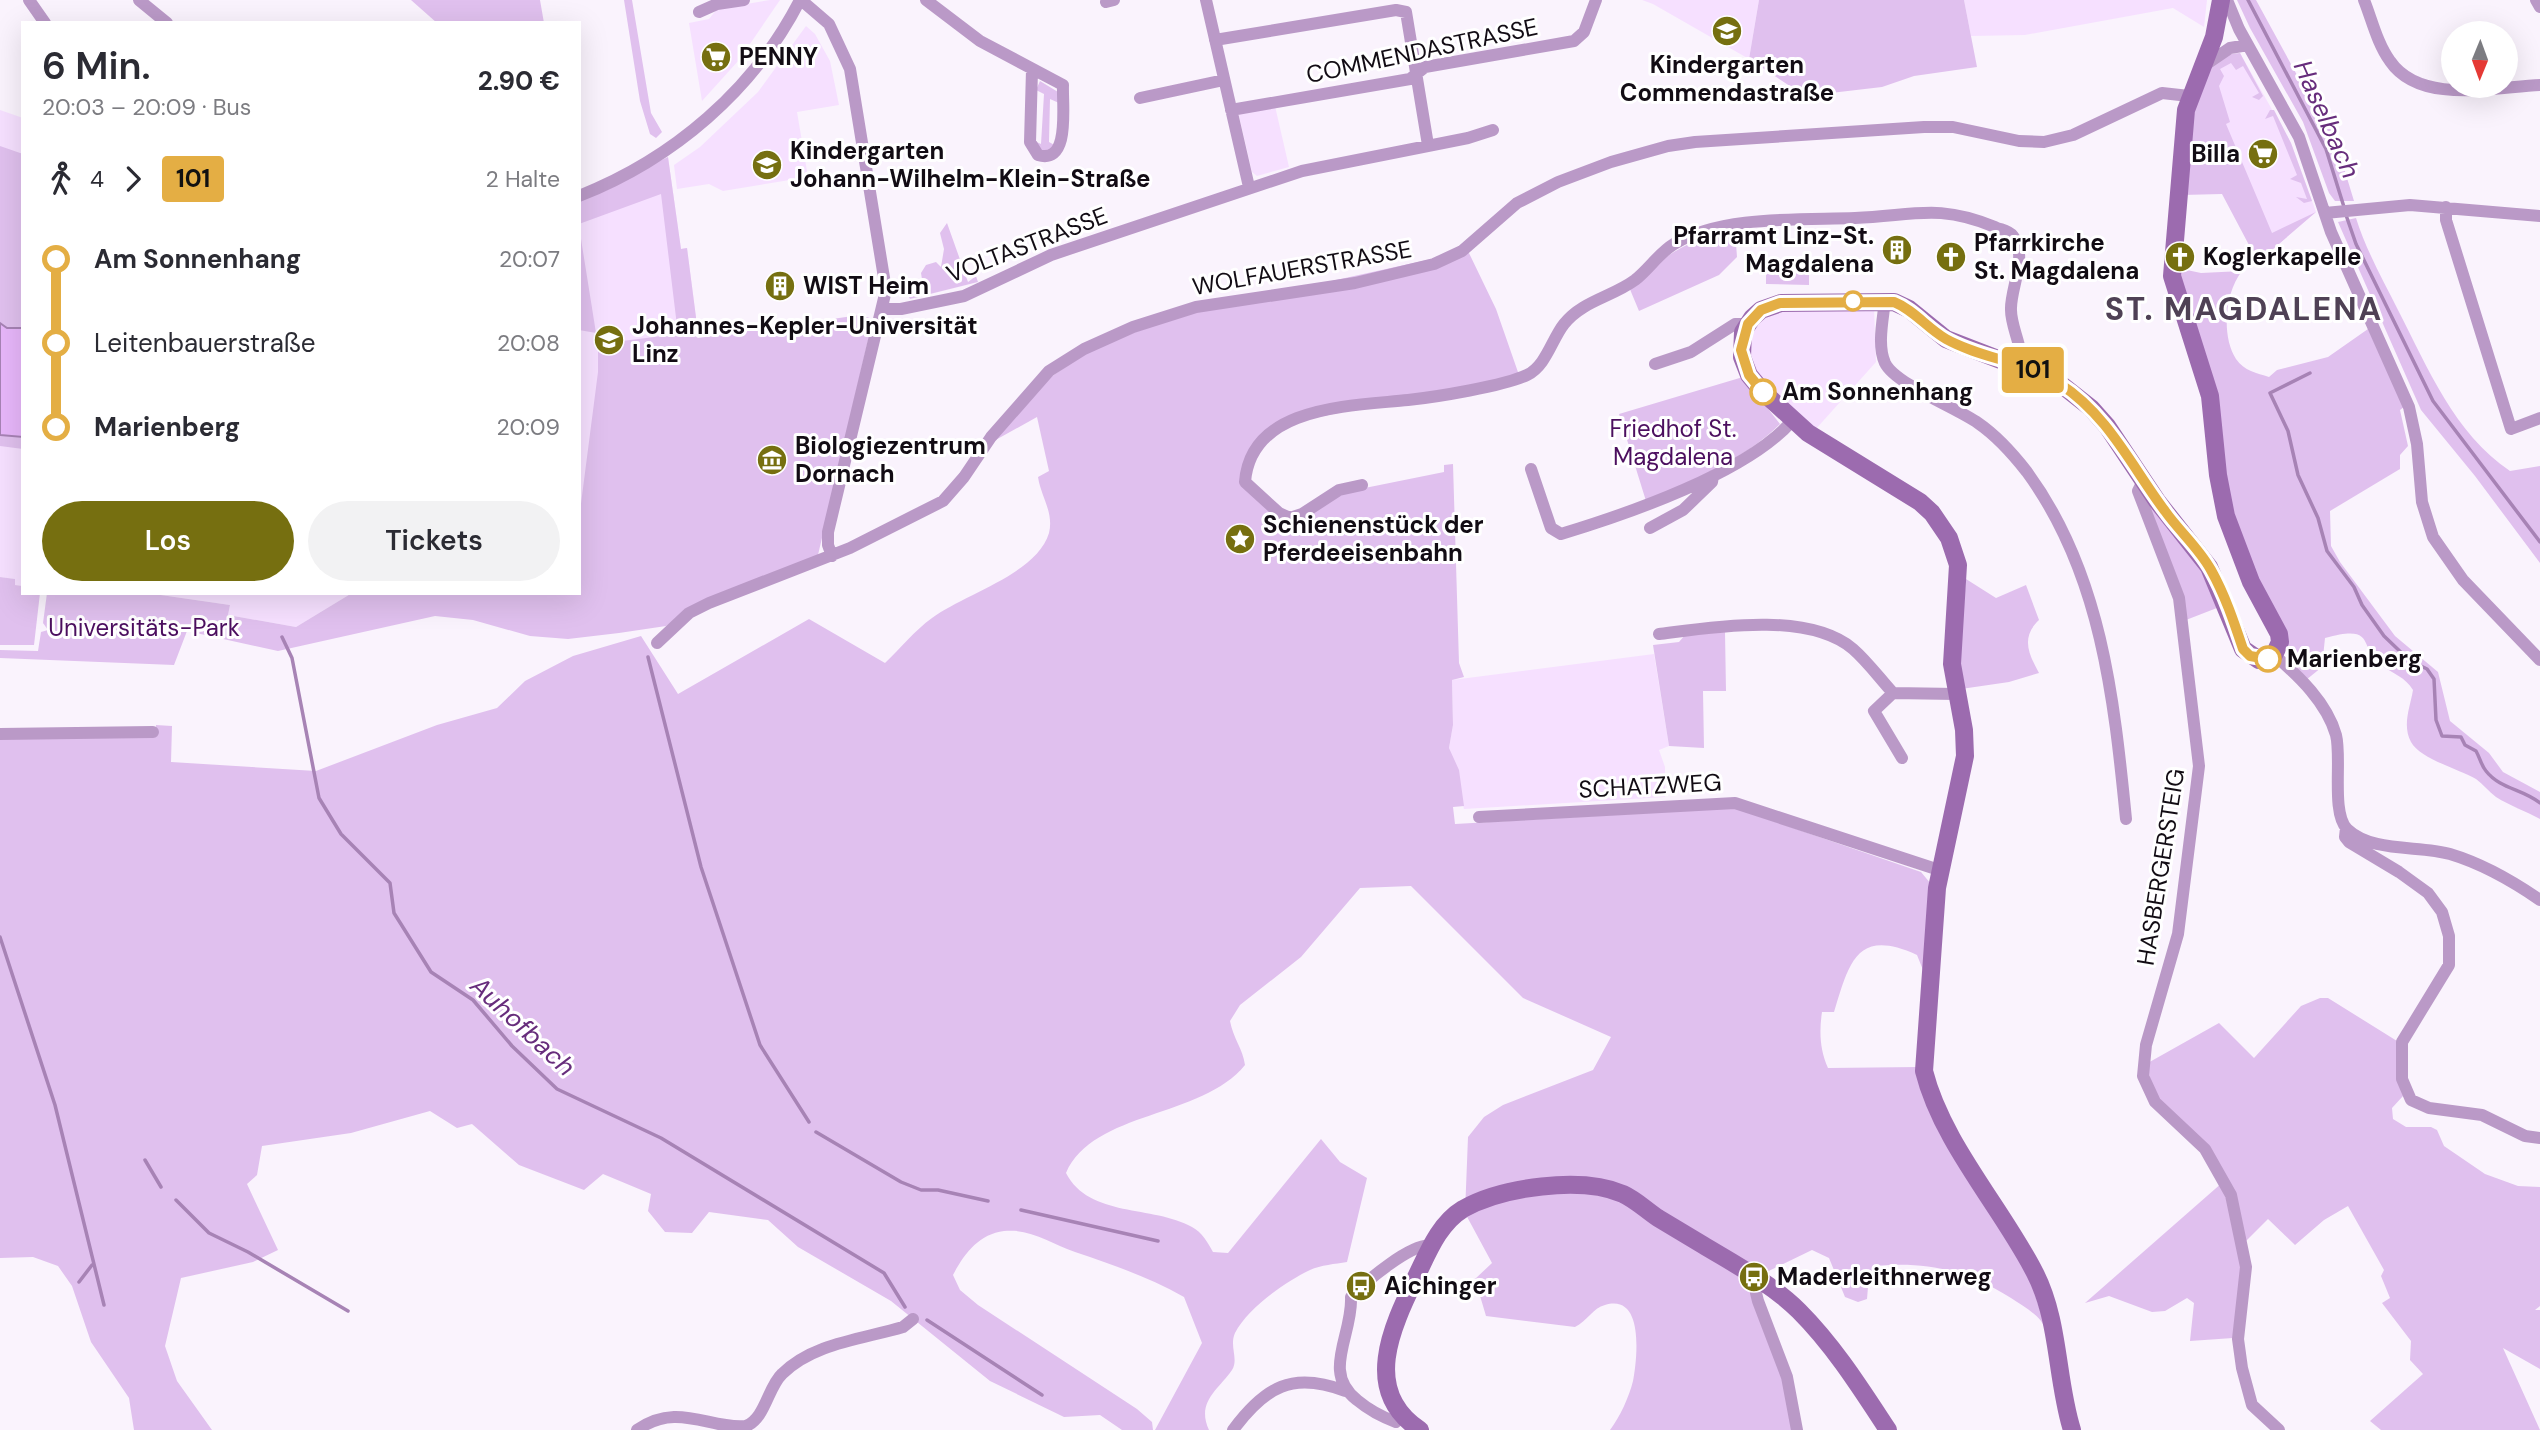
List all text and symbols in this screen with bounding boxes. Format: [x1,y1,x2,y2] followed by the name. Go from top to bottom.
[1303,11,1541,90] street label: COMMENDASTRASSE
[1710,14,1744,48] school or university icon: Kindergarten Commendastraße
[2441,21,2518,98] north arrow
[2441,21,2518,98] map controls
[699,40,733,74] supermarket icon: PENNY
[42,41,150,91] text: 6 Min.
[739,41,818,72] place label: PENNY
[1620,49,1834,108] place label: Kindergarten Commendastraße
[2286,55,2368,183] water label: Haselbach
[478,64,560,98] text: 2.90 €
[42,92,251,122] text: 20:03 – 20:09 · Bus
[790,135,1151,194] place label: Kindergarten Johann-Wilhelm-Klein-Straße
[2246,137,2280,171] supermarket icon: Billa
[2191,138,2240,169] place label: Billa
[750,148,784,182] school or university icon: Kindergarten Johann-Wilhelm-Klein-Straße
[42,160,80,198] icon: walk
[114,160,152,198] icon: forward
[176,163,210,194] text: 101
[90,164,104,194] text: 4
[486,164,560,194] text: 2 Halte
[942,200,1112,289] street label: VOLTASTRASSE
[1673,220,1874,279] place label: Pfarramt Linz-St. Magdalena
[1974,227,2139,286] place label: Pfarrkirche St. Magdalena
[1190,233,1414,302] street label: WOLFAUERSTRASSE
[1880,233,1914,267] building icon: Pfarramt Linz-St. Magdalena
[1934,240,1968,274] church icon: Pfarrkirche St. Magdalena
[2163,240,2197,274] church icon: Koglerkapelle
[2203,241,2361,272] place label: Koglerkapelle
[94,242,301,276] text: Am Sonnenhang
[499,244,560,274] text: 20:07
[763,269,797,303] building icon: WIST Heim
[803,270,929,301] place label: WIST Heim
[2105,288,2383,330] district label: ST. MAGDALENA
[1843,291,1863,311] unlabelled marker
[632,310,978,369] place label: Johannes-Kepler-Universität Linz
[592,323,626,357] school or university icon: Johannes-Kepler-Universität Linz
[94,326,315,360] text: Leitenbauerstraße
[497,328,560,358] text: 20:08
[1993,347,2073,393] line badge: 101
[2016,354,2050,385] text: 101
[1782,376,1973,407] place label: Am Sonnenhang
[1750,379,1776,405] marker: Am Sonnenhang
[94,410,240,444] text: Marienberg
[496,412,560,442] text: 20:09
[1610,413,1736,472] park label: Friedhof St. Magdalena
[795,430,986,489] place label: Biologiezentrum Dornach
[755,443,789,477] museum icon: Biologiezentrum Dornach
[42,501,294,581] button: Los
[308,501,560,581] button: Tickets
[1263,509,1484,568] place label: Schienenstück der Pferdeeisenbahn
[1223,522,1257,556] place icon: Schienenstück der Pferdeeisenbahn
[48,612,240,643] park label: Universitäts-Park
[2287,643,2422,674] place label: Marienberg
[2255,646,2281,672] marker: Marienberg
[1578,766,1722,805] street label: SCHATZWEG
[2130,766,2191,968] street label: HASBERGERSTEIG
[463,968,583,1083] water label: Auhofbach
[1737,1260,1771,1294] bus stop icon: Maderleithnerweg
[1777,1261,1992,1292] place label: Maderleithnerweg
[1344,1269,1378,1303] bus stop icon: Aichinger
[1384,1270,1497,1301] place label: Aichinger

